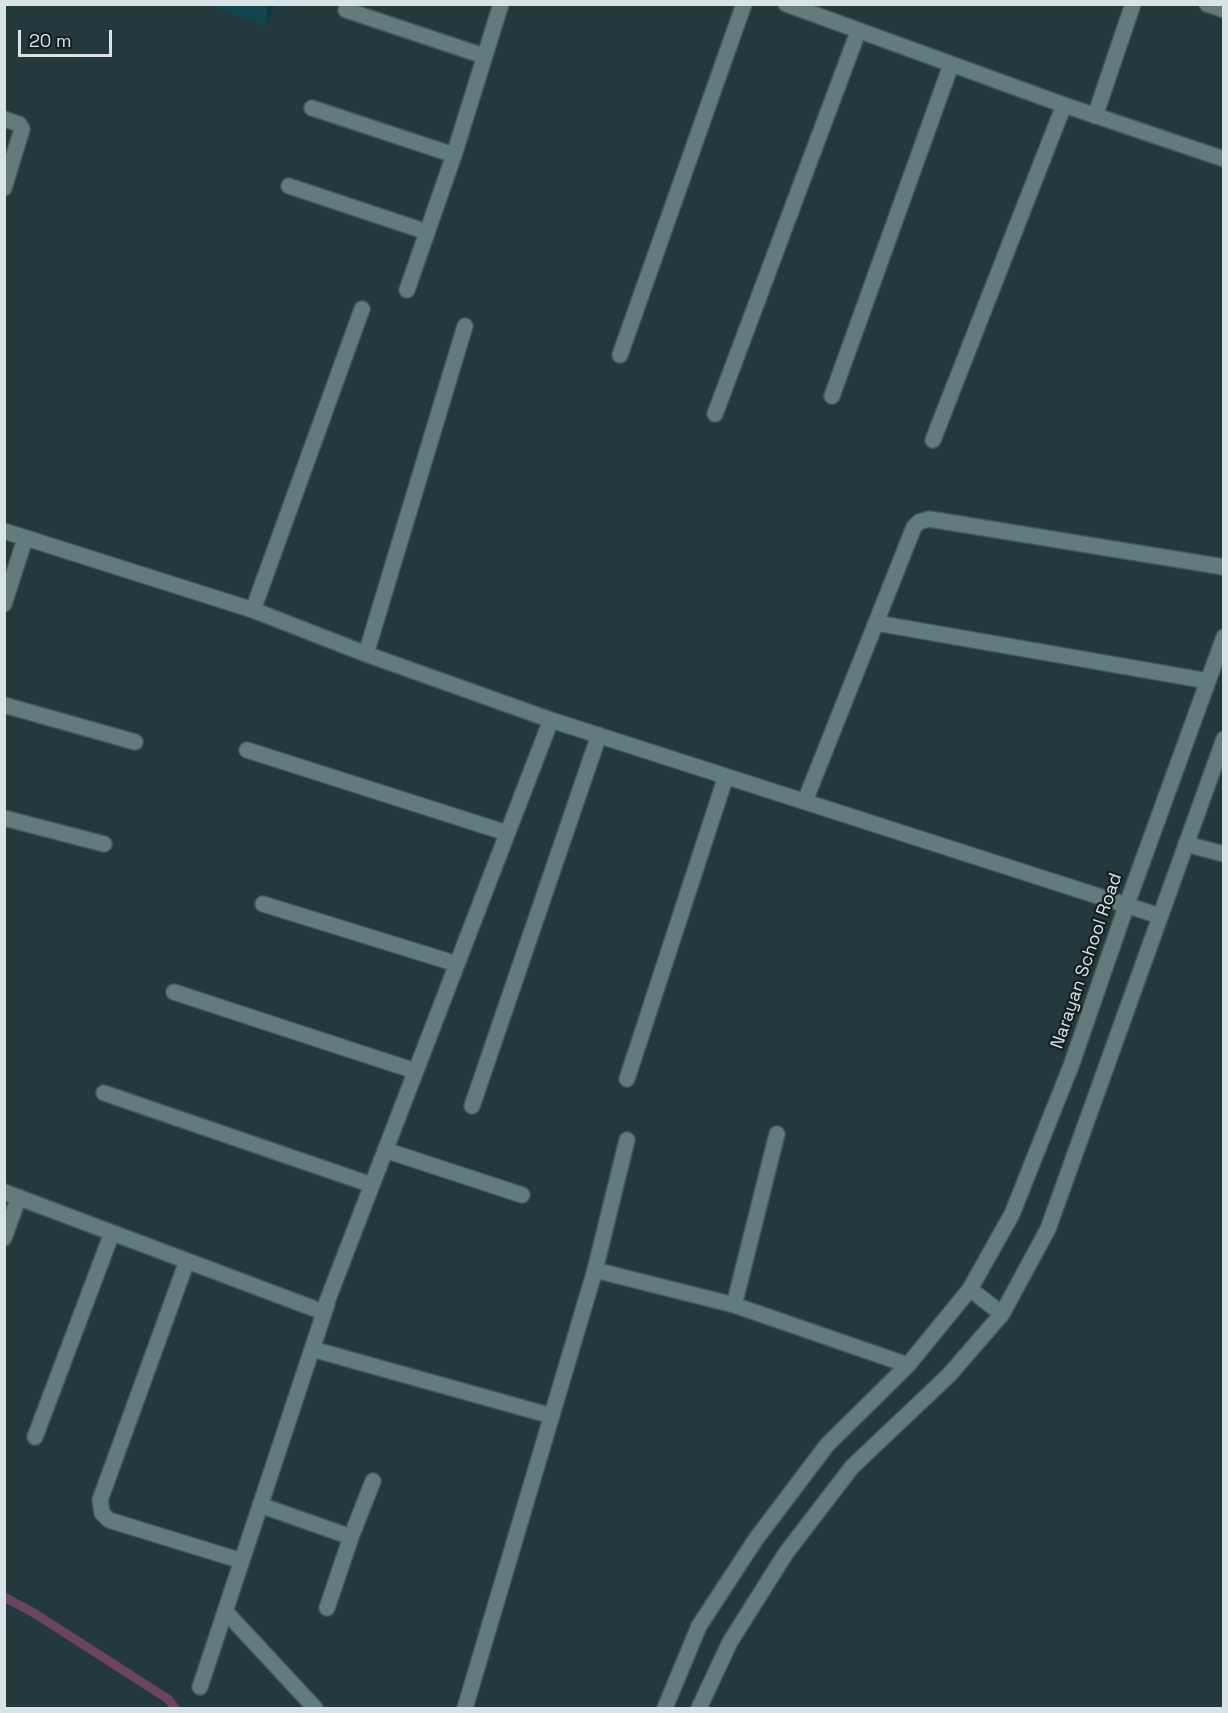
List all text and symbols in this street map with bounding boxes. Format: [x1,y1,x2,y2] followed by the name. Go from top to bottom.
[21,18,116,56] scale bar
[29,29,72,52] text: 20 m
[1047,870,1127,1052] street label: Narayan School Road

